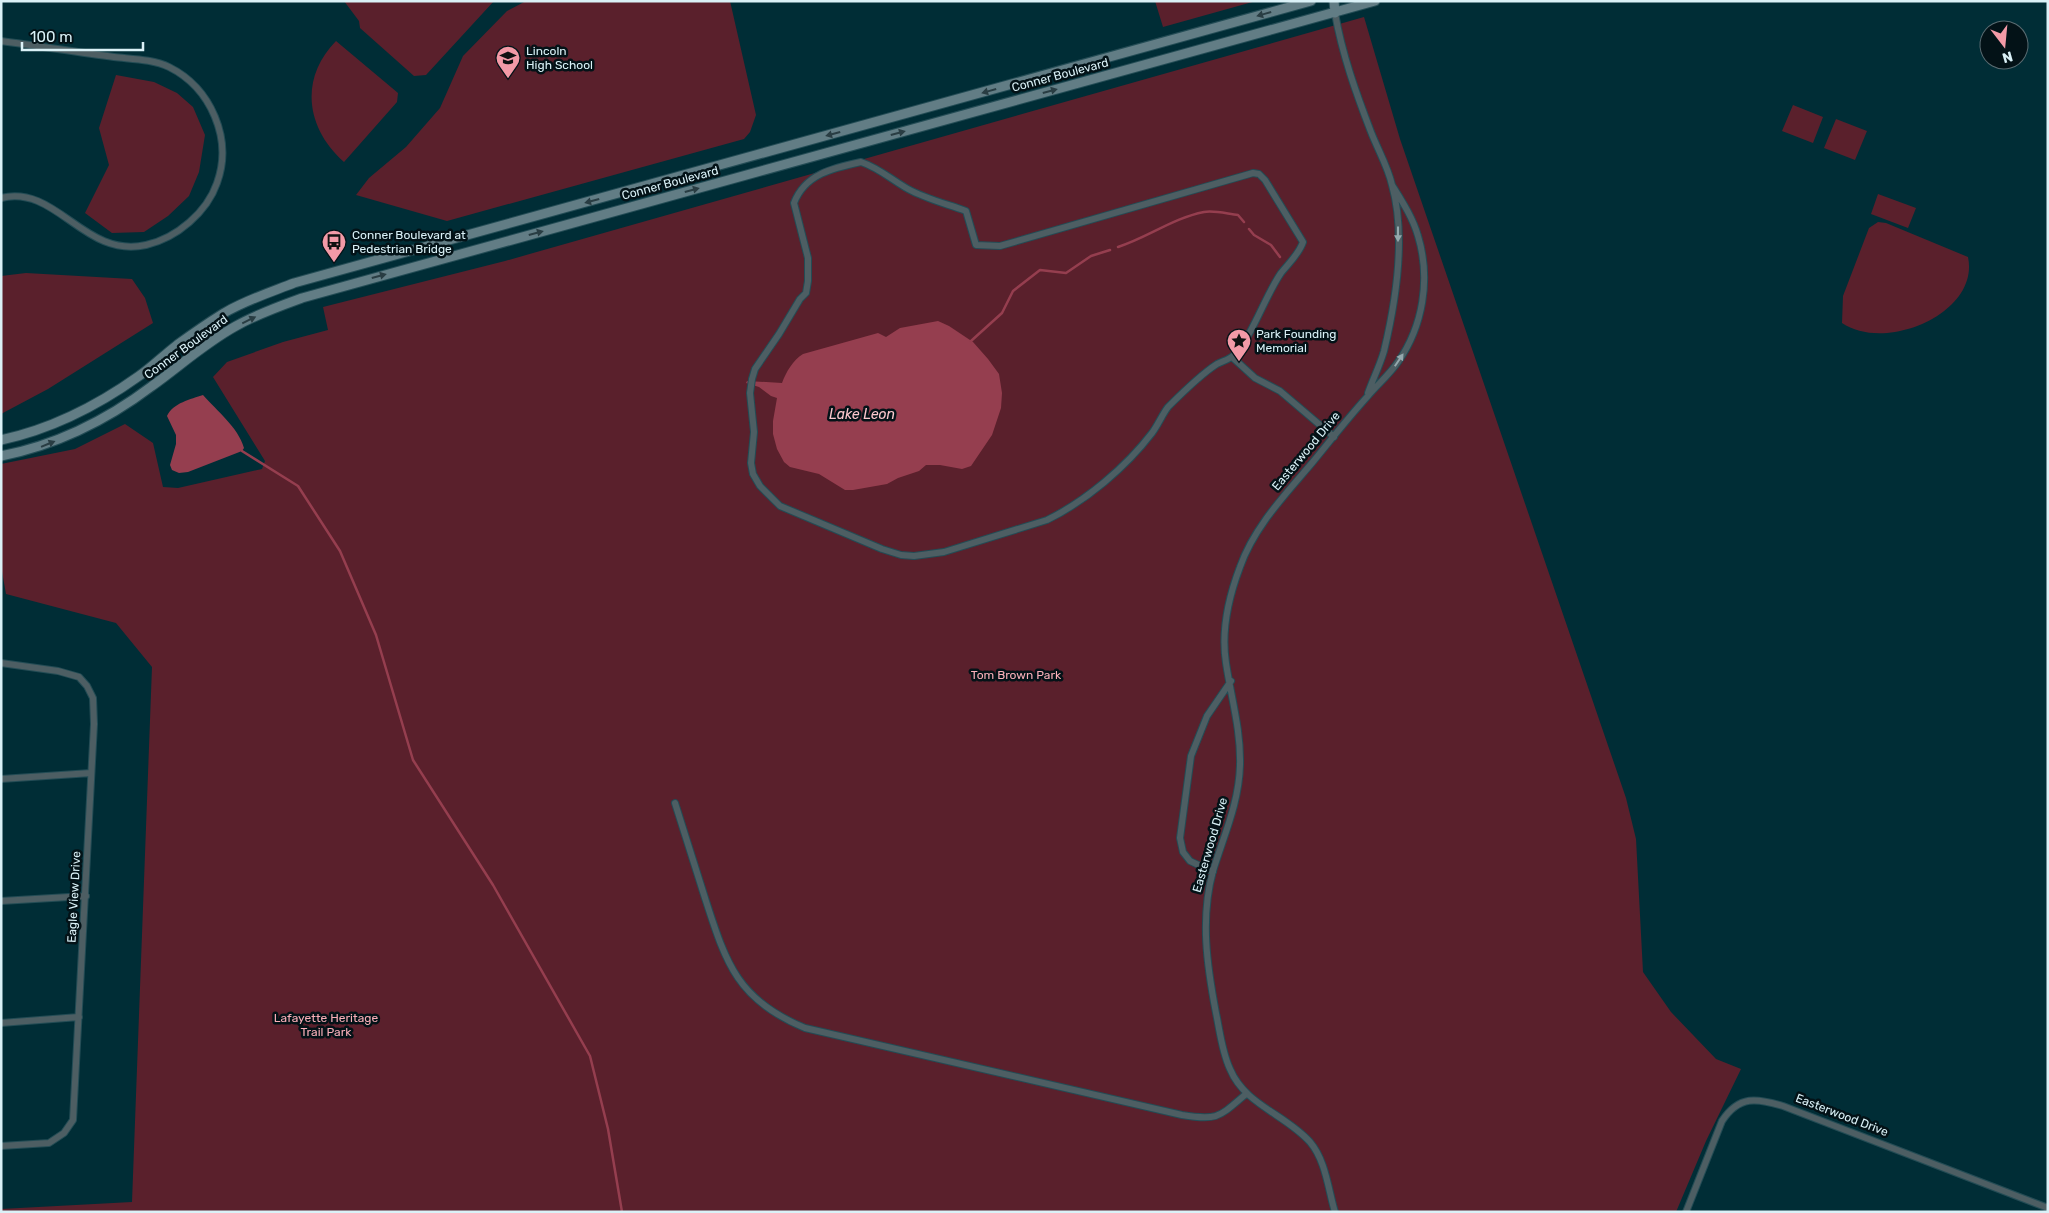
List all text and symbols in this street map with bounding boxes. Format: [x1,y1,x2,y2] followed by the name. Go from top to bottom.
[1256,11,1271,19] one-way arrow
[22,20,144,52] scale bar
[1979,20,2029,70] north arrow
[30,28,72,46] text: 100 m
[526,44,593,72] place label: Lincoln High School
[495,45,521,79] school or university icon: Lincoln High School
[2000,47,2015,67] text: N
[1010,55,1110,95] street label: Conner Boulevard
[982,87,997,95] one-way arrow
[1043,87,1058,95] one-way arrow
[891,128,906,136] one-way arrow
[825,131,840,139] one-way arrow
[620,163,720,203] street label: Conner Boulevard
[685,185,700,193] one-way arrow
[584,197,599,205] one-way arrow
[1394,226,1402,242] one-way arrow
[352,228,466,256] place label: Conner Boulevard at Pedestrian Bridge
[528,228,543,236] one-way arrow
[321,229,347,263] bus stop icon: Conner Boulevard at Pedestrian Bridge
[372,272,387,280] one-way arrow
[142,312,230,382] street label: Conner Boulevard
[241,316,256,324] one-way arrow
[1256,327,1337,355] place label: Park Founding Memorial
[1226,328,1252,362] place icon: Park Founding Memorial
[1394,354,1404,367] one-way arrow
[829,406,895,423] water label: Lake Leon
[1269,409,1343,493] street label: Easterwood Drive
[41,439,55,447] one-way arrow
[971,668,1062,682] park label: Tom Brown Park
[1190,796,1230,894] street label: Easterwood Drive
[65,851,83,943] street label: Eagle View Drive
[274,1011,378,1039] park label: Lafayette Heritage Trail Park
[1794,1091,1891,1139] street label: Easterwood Drive

